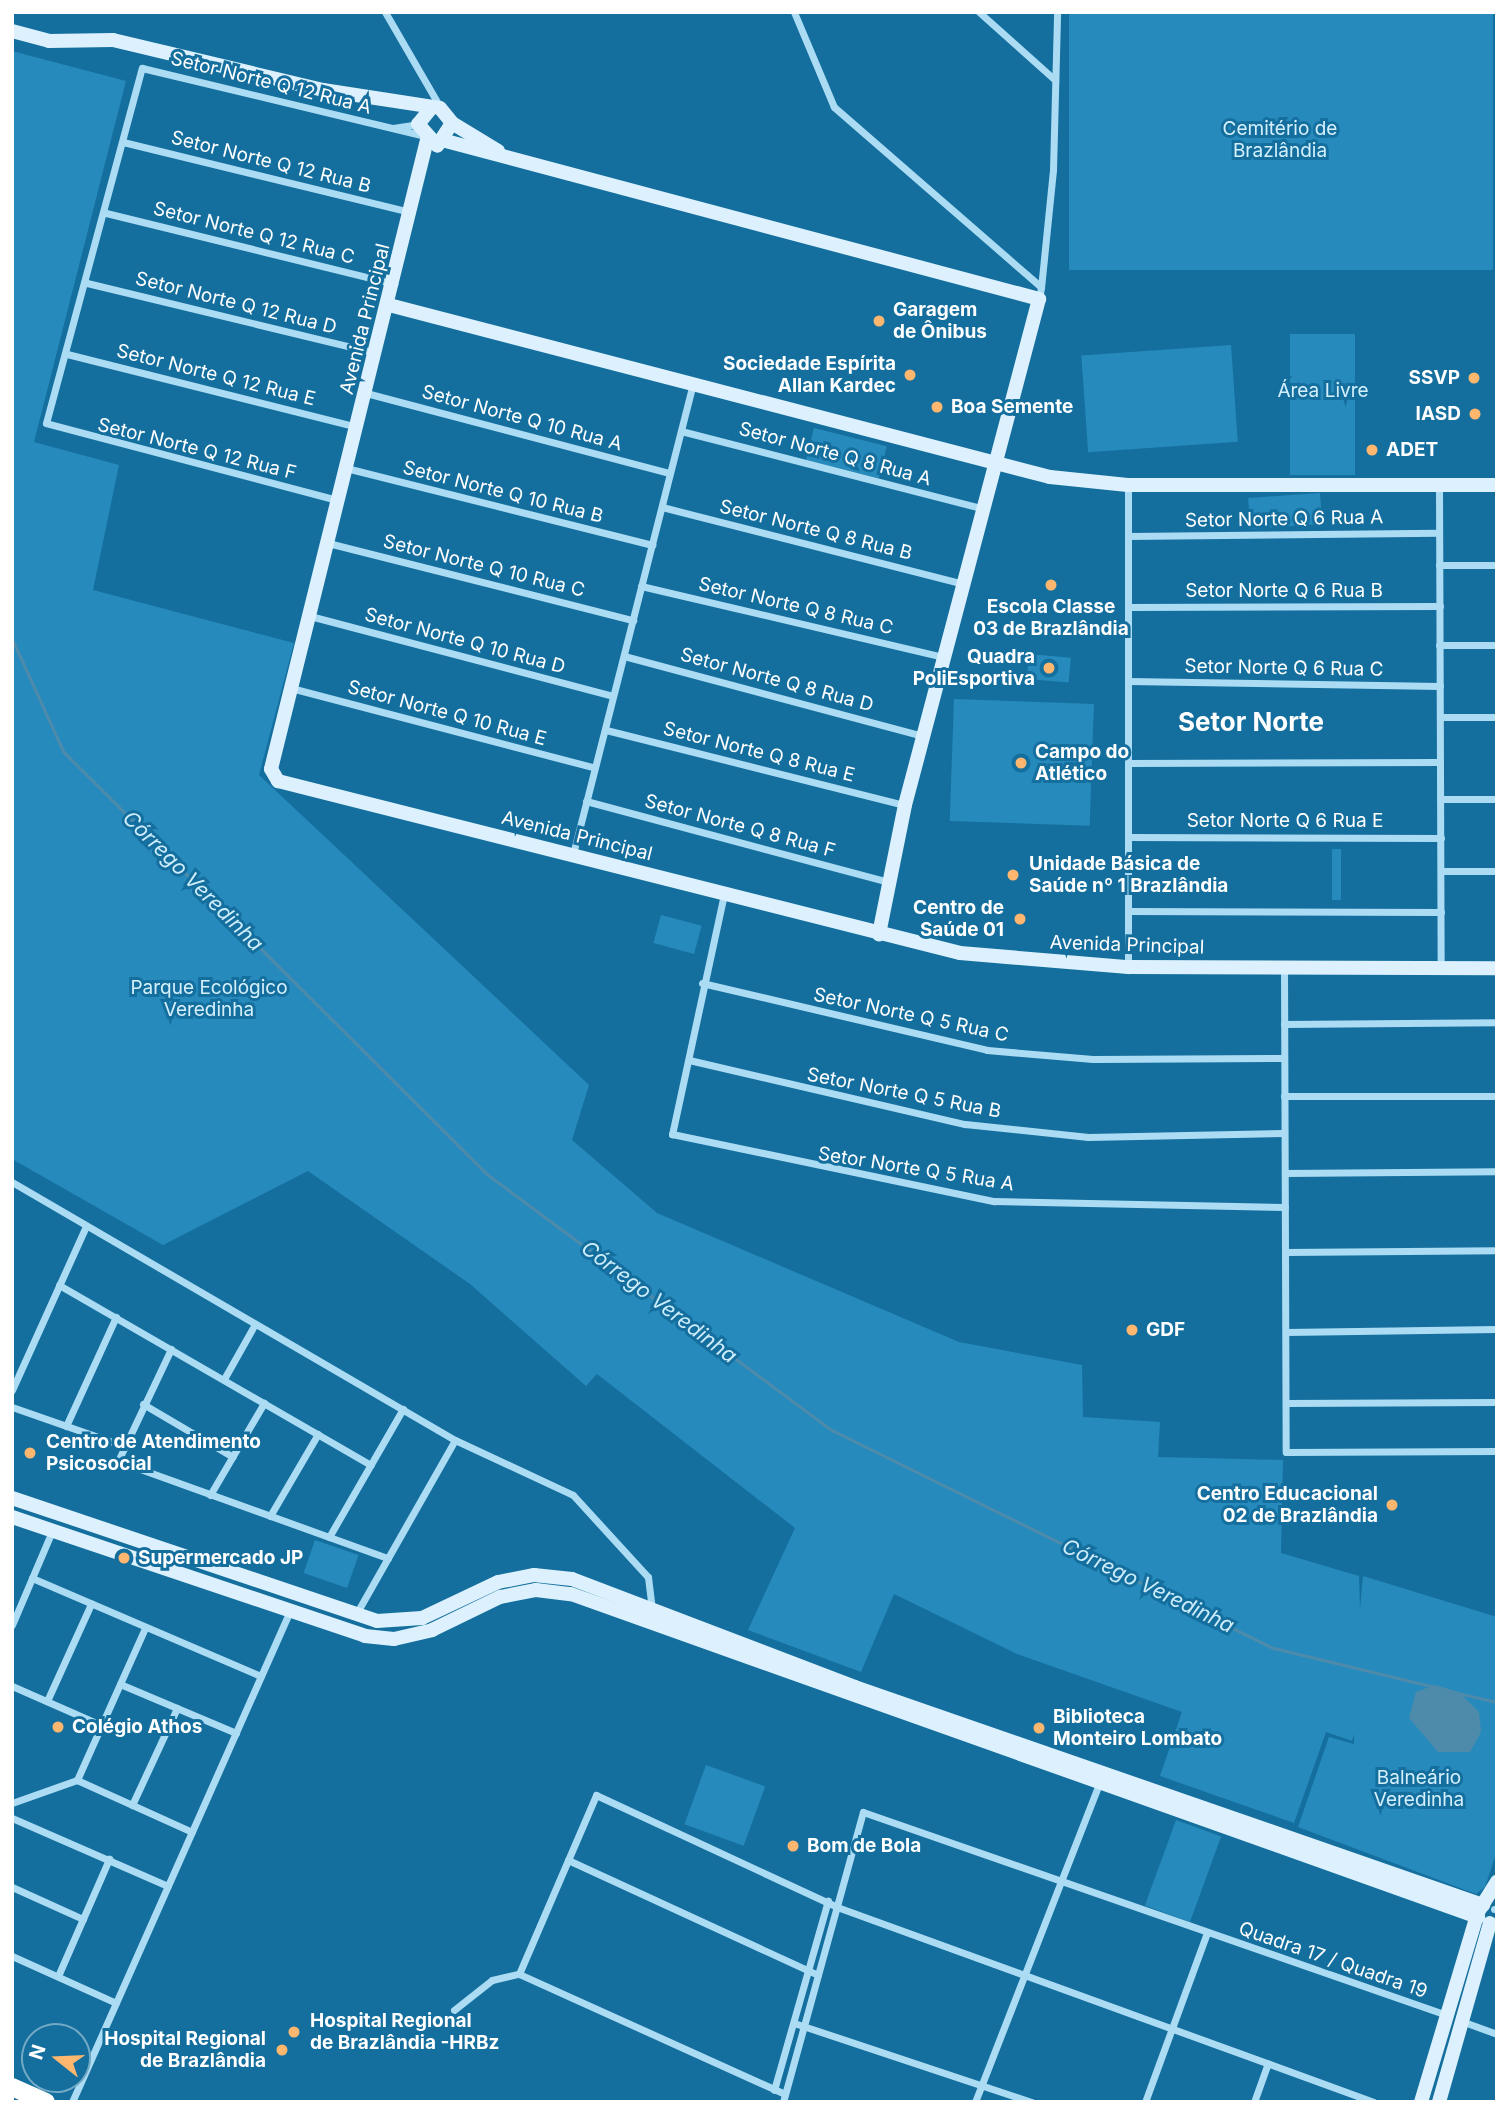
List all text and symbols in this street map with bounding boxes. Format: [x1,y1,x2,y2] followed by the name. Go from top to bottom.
[168,47,374,119] street label: Setor Norte Q 12 Rua A
[1223,118,1337,162] park label: Cemitério de Brazlândia
[169,126,373,198] street label: Setor Norte Q 12 Rua B
[151,197,357,269] street label: Setor Norte Q 12 Rua C
[335,241,395,397] street label: Avenida Principal
[133,267,339,339] street label: Setor Norte Q 12 Rua D
[893,299,987,343] place label: Garagem de Ônibus
[871,313,887,329] marker: Garagem de Ônibus
[114,339,318,411] street label: Setor Norte Q 12 Rua E
[723,353,896,397] place label: Sociedade Espírita Allan Kardec
[902,367,918,383] marker: Sociedade Espírita Allan Kardec
[1409,367,1460,389] place label: SSVP
[1466,370,1482,386] marker: SSVP
[419,380,625,456] street label: Setor Norte Q 10 Rua A
[1277,380,1369,402] park label: Área Livre
[951,396,1073,418] place label: Boa Semente
[929,399,945,415] marker: Boa Semente
[1416,403,1461,425] place label: IASD
[1467,406,1483,422] marker: IASD
[95,413,299,485] street label: Setor Norte Q 12 Rua F
[736,417,934,491] street label: Setor Norte Q 8 Rua A
[1386,439,1438,461] place label: ADET
[1364,442,1380,458] marker: ADET
[400,456,606,528] street label: Setor Norte Q 10 Rua B
[717,495,915,565] street label: Setor Norte Q 8 Rua B
[1185,506,1383,532] street label: Setor Norte Q 6 Rua A
[381,530,587,602] street label: Setor Norte Q 10 Rua C
[696,572,896,640] street label: Setor Norte Q 8 Rua C
[1043,577,1059,593] marker: Escola Classe 03 de Brazlândia
[1185,580,1383,602] street label: Setor Norte Q 6 Rua B
[973,596,1129,640] place label: Escola Classe 03 de Brazlândia
[362,603,568,679] street label: Setor Norte Q 10 Rua D
[678,643,876,717] street label: Setor Norte Q 8 Rua D
[913,646,1035,690] place label: Quadra PoliEsportiva
[1184,655,1384,681] street label: Setor Norte Q 6 Rua C
[1041,660,1057,676] marker: Quadra PoliEsportiva
[345,676,549,750] street label: Setor Norte Q 10 Rua E
[1178,706,1324,738] district label: Setor Norte
[661,717,857,787] street label: Setor Norte Q 8 Rua E
[1035,741,1129,785] place label: Campo do Atlético
[1013,755,1029,771] marker: Campo do Atlético
[642,790,838,862] street label: Setor Norte Q 8 Rua F
[118,806,268,956] water label: Córrego Veredinha
[499,806,655,866] street label: Avenida Principal
[1187,810,1383,832] street label: Setor Norte Q 6 Rua E
[1029,853,1228,897] place label: Unidade Básica de Saúde nº 1 Brazlândia
[1003,865,1023,885] marker: Unidade Básica de Saúde nº 1 Brazlândia
[913,897,1004,941] place label: Centro de Saúde 01
[1010,909,1030,929] marker: Centro de Saúde 01
[1049,931,1205,959] street label: Avenida Principal
[130,977,288,1021] park label: Parque Ecológico Veredinha
[811,983,1011,1047] street label: Setor Norte Q 5 Rua C
[805,1063,1003,1123] street label: Setor Norte Q 5 Rua B
[816,1142,1016,1196] street label: Setor Norte Q 5 Rua A
[576,1235,742,1369] water label: Córrego Veredinha
[1146,1319,1185,1341] place label: GDF
[1124,1322,1140,1338] marker: GDF
[46,1431,261,1475] place label: Centro de Atendimento Psicosocial
[20,1443,40,1463] marker: Centro de Atendimento Psicosocial
[1197,1483,1378,1527] place label: Centro Educacional 02 de Brazlândia
[1384,1497,1400,1513] marker: Centro Educacional 02 de Brazlândia
[1058,1533,1238,1639] water label: Córrego Veredinha
[138,1547,303,1569] place label: Supermercado JP
[116,1550,132,1566] marker: Supermercado JP
[1053,1706,1222,1750] place label: Biblioteca Monteiro Lombato
[72,1716,202,1738] place label: Colégio Athos
[50,1719,66,1735] marker: Colégio Athos
[1031,1720,1047,1736] marker: Biblioteca Monteiro Lombato
[1374,1767,1464,1811] park label: Balneário Veredinha
[807,1835,921,1857] place label: Bom de Bola
[785,1838,801,1854] marker: Bom de Bola
[1236,1917,1430,2003] street label: Quadra 17 / Quadra 19
[310,2010,499,2054] place label: Hospital Regional de Brazlândia -HRBz
[284,2022,304,2042] marker: Hospital Regional de Brazlândia -HRBz
[21,2023,91,2093] north arrow
[104,2028,266,2072] place label: Hospital Regional de Brazlândia
[272,2040,292,2060] marker: Hospital Regional de Brazlândia
[24,2042,51,2062] text: N

